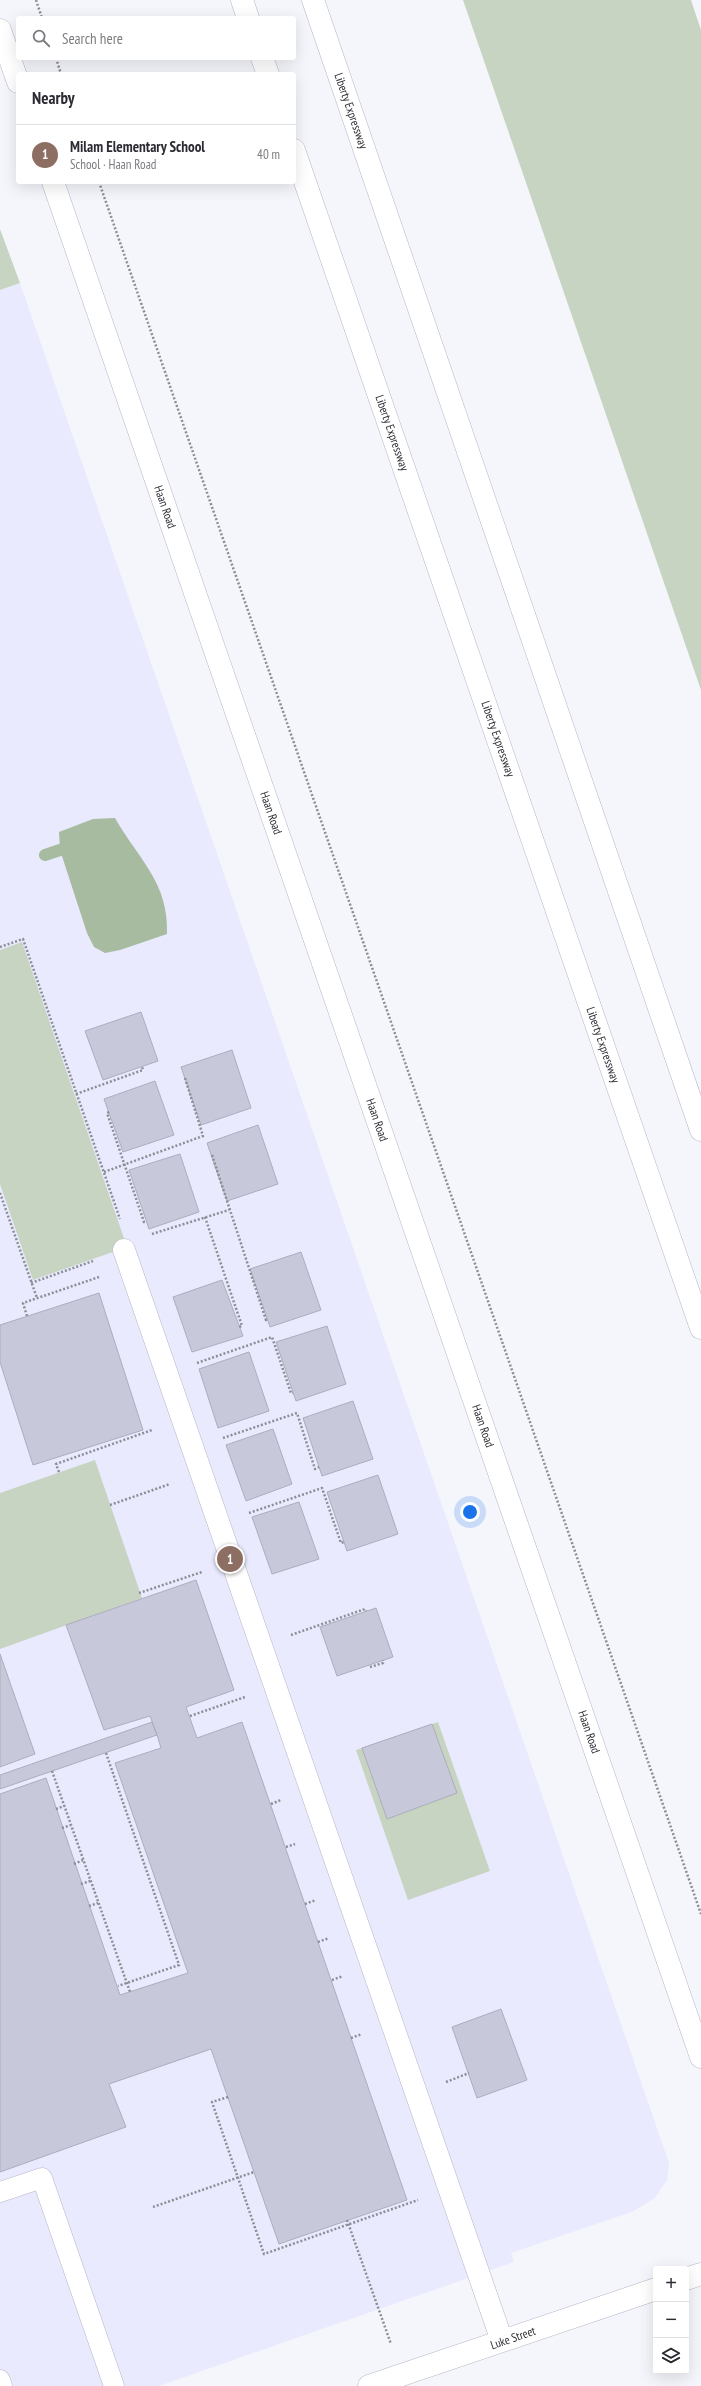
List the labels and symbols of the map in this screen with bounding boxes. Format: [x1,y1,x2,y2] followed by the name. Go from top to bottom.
[331,71,372,151] street label: Liberty Expressway
[372,393,413,473] street label: Liberty Expressway
[151,483,180,530] street label: Haan Road
[478,699,519,779] street label: Liberty Expressway
[257,789,286,836] street label: Haan Road
[583,1005,624,1085] street label: Liberty Expressway
[363,1096,392,1143] street label: Haan Road
[469,1402,498,1449] street label: Haan Road
[460,1502,480,1522] your location
[217,1544,243,1574] pin: 1
[575,1708,604,1755] street label: Haan Road
[488,2323,538,2352] street label: Luke Street

